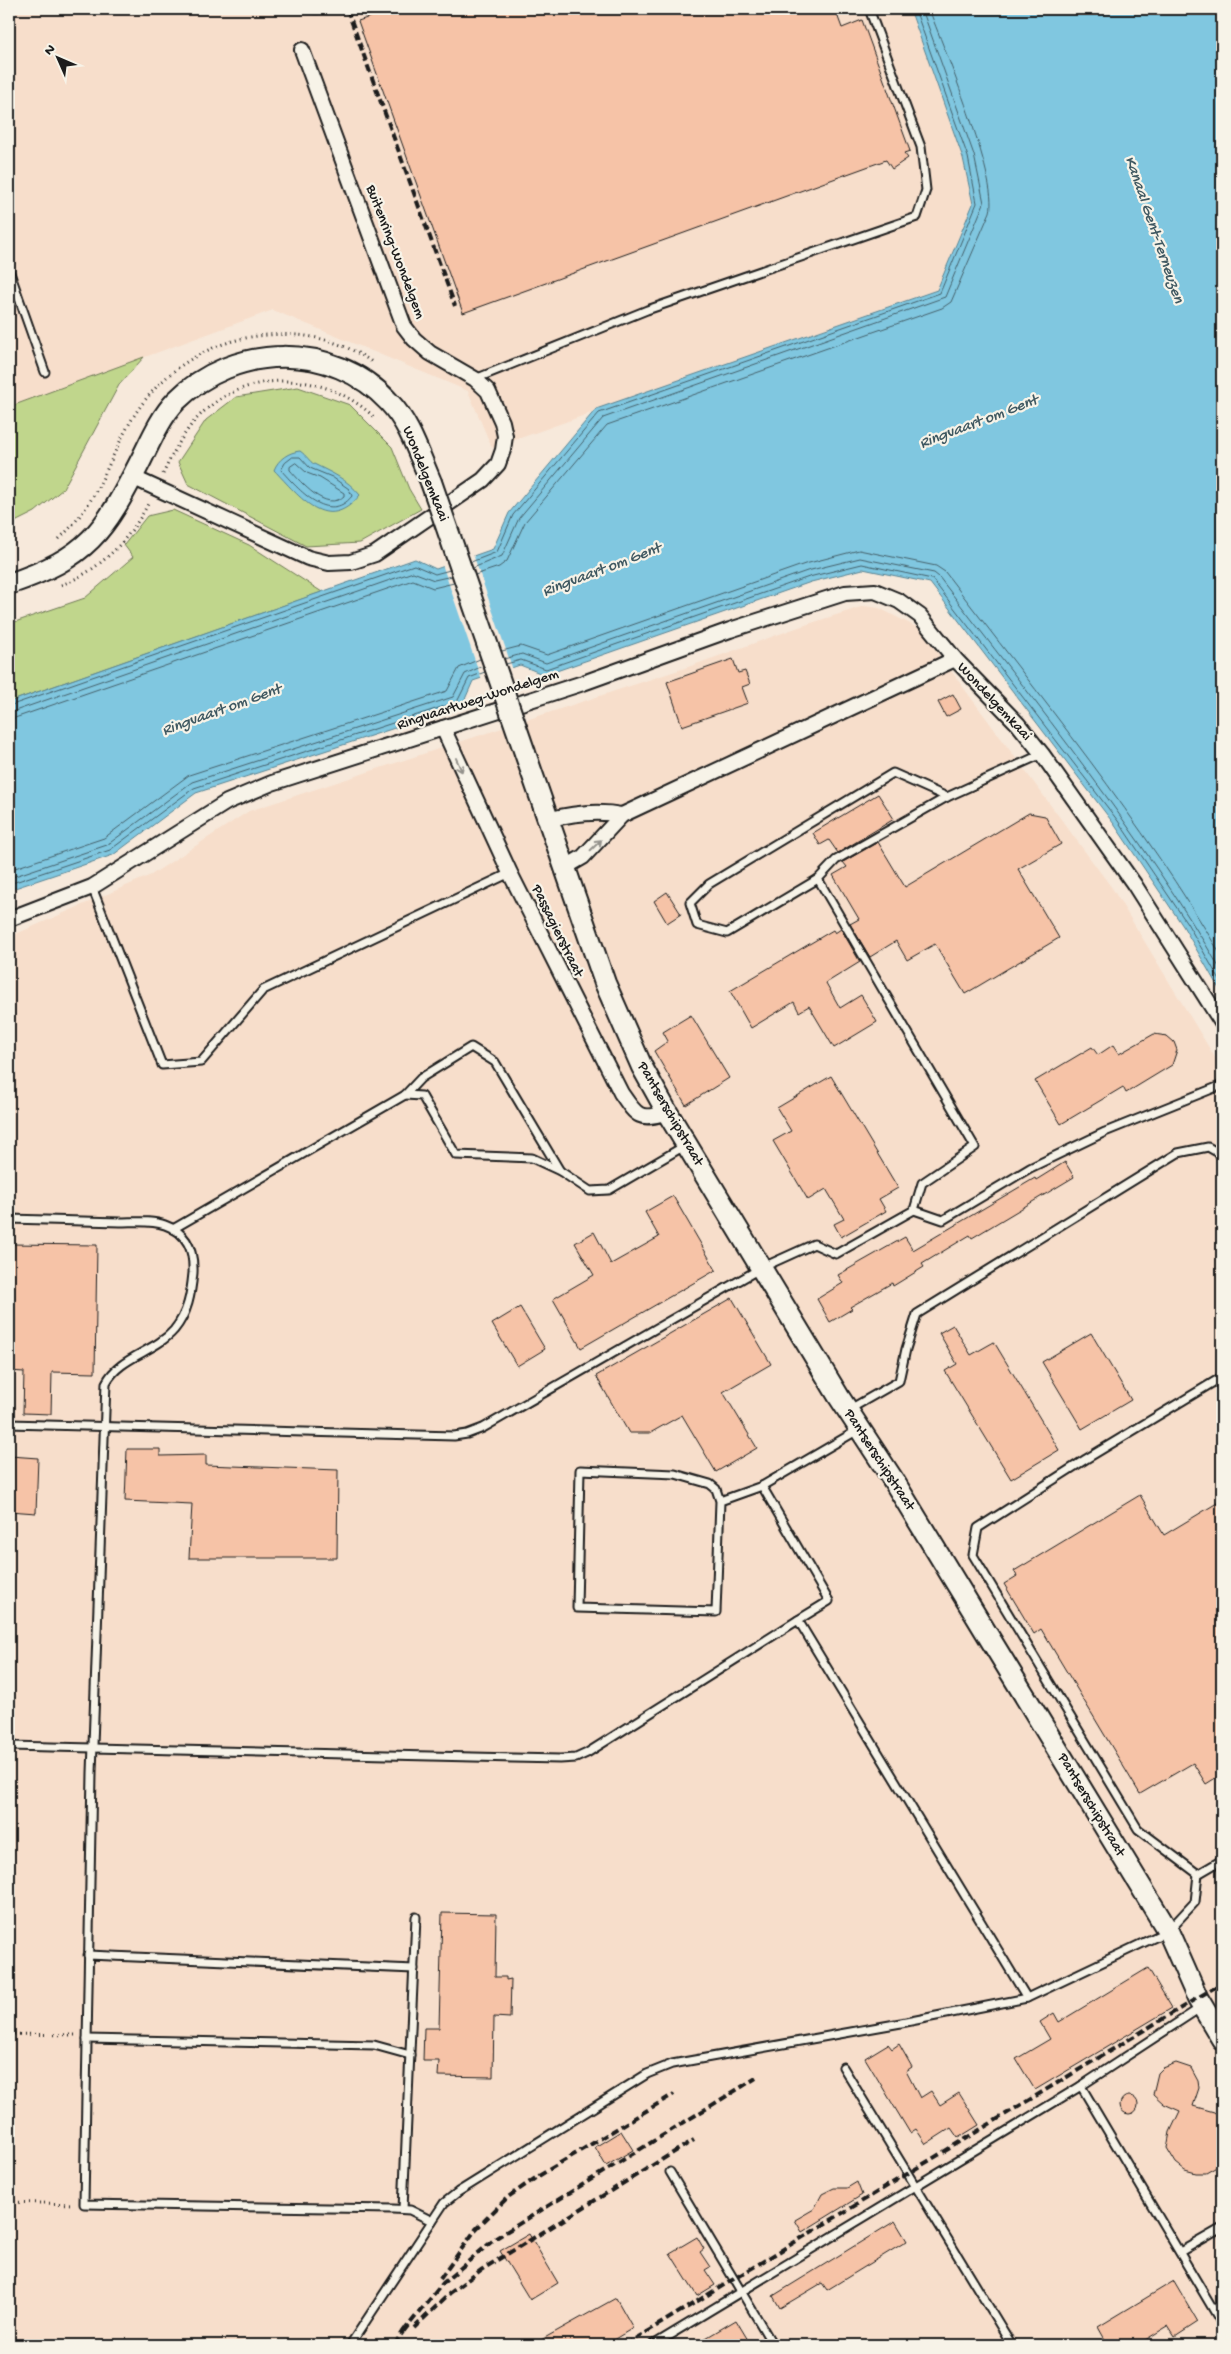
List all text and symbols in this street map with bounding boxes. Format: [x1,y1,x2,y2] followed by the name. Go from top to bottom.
[32,32,82,82] north arrow
[41,41,60,60] text: N
[1119,154,1187,306] water label: Kanaal Gent-Terneuzen
[361,181,429,322] street label: Buitenring-Wondelgem
[917,391,1043,454] water label: Ringvaart om Gent
[398,424,452,524] street label: Wondelgemkaai
[540,539,666,602] water label: Ringvaart om Gent
[953,659,1035,745] street label: Wondelgemkaai
[395,665,561,735] street label: Ringvaartweg-Wondelgem
[160,680,286,741] water label: Ringvaart om Gent
[455,757,465,772] one-way arrow
[589,839,602,851] one-way arrow
[526,881,588,982] street label: Passagierstraat
[632,1058,708,1171] street label: Pantserschipstraat
[839,1405,920,1516] street label: Pantserschipstraat
[1053,1749,1130,1862] street label: Pantserschipstraat

